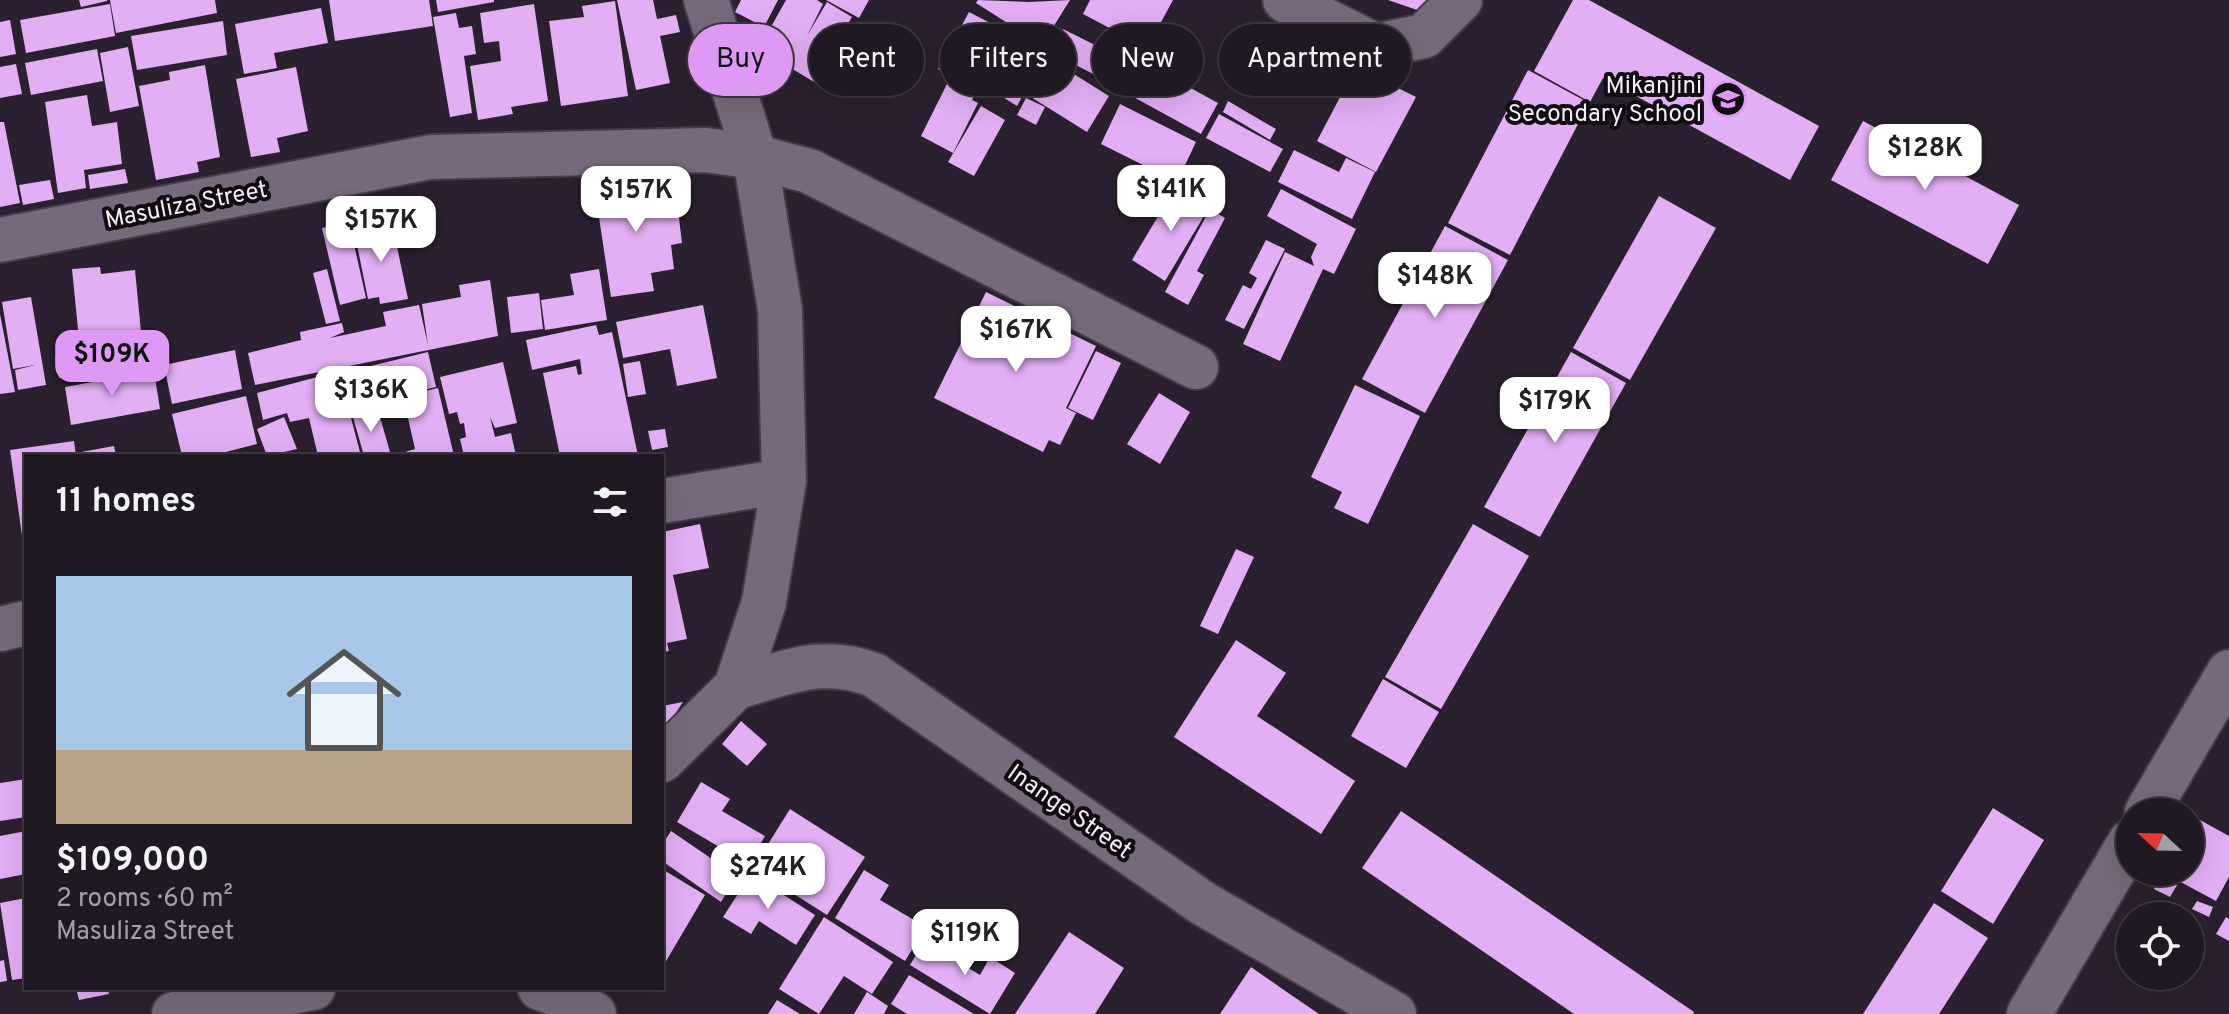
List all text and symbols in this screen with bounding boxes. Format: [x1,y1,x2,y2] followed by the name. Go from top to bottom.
[688,24,793,96] chip: Buy
[809,24,924,96] chip: Rent
[940,24,1076,96] chip: Filters
[1092,24,1203,96] chip: New
[1219,24,1411,96] chip: Apartment
[1508,72,1702,130] place label: Mikanjini Secondary School
[1709,80,1747,118] school or university icon: Mikanjini Secondary School
[1869,124,1981,192] pin: $128K
[1887,133,1963,166] text: $128K
[1115,165,1227,233] pin: $141K
[580,166,692,234] pin: $157K
[1135,174,1207,207] text: $141K
[599,175,673,208] text: $157K
[103,176,270,236] street label: Masuliza Street
[325,196,437,264] pin: $157K
[344,205,418,238] text: $157K
[1379,252,1491,320] pin: $148K
[1396,261,1474,294] text: $148K
[960,306,1072,374] pin: $167K
[979,315,1053,348] text: $167K
[56,330,168,398] pin: $109K
[73,339,151,372] text: $109K
[315,366,427,434] pin: $136K
[333,375,409,408] text: $136K
[1499,377,1611,445] pin: $179K
[1518,386,1592,419] text: $179K
[588,480,632,524] icon: filters
[56,481,196,524] text: 11 homes
[272,628,416,772] icon: home
[1001,759,1137,867] street label: Inange Street
[2116,798,2204,886] north arrow
[2116,798,2204,990] map controls
[56,840,209,883] text: $109,000
[712,843,824,911] pin: $274K
[729,852,807,885] text: $274K
[56,883,233,916] text: 2 rooms · 60 m²
[2116,902,2204,990] button: locate
[909,909,1021,977] pin: $119K
[56,916,234,949] text: Masuliza Street
[930,918,1000,951] text: $119K

